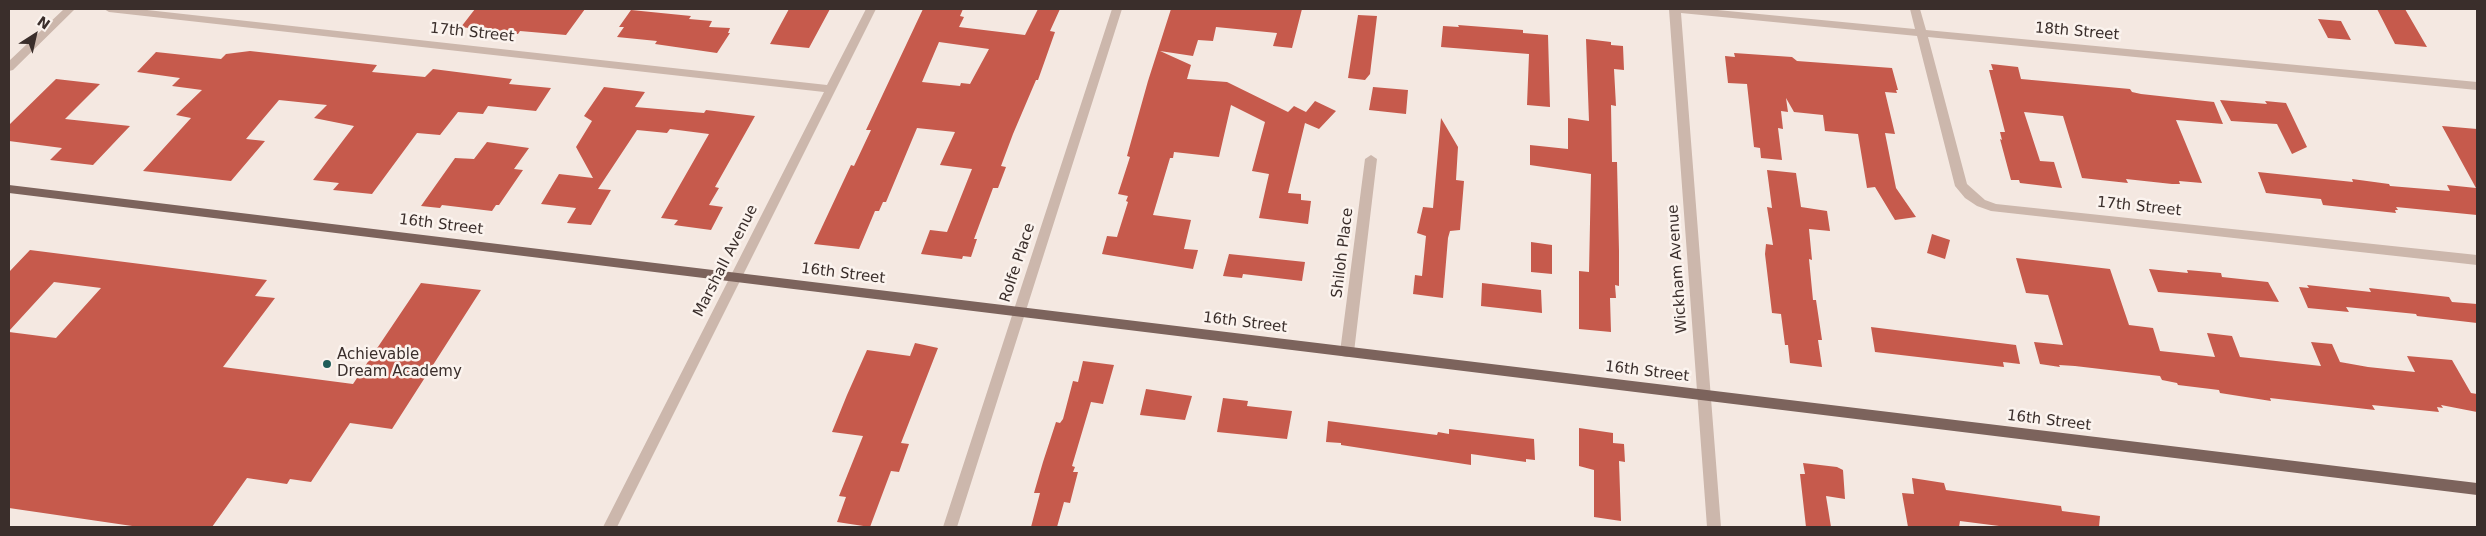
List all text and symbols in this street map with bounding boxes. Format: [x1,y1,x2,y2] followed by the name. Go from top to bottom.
[10,10,60,60] north arrow
[34,13,53,33] text: N
[2034,19,2120,45] street label: 18th Street
[429,20,515,46] street label: 17th Street
[2096,194,2182,220] street label: 17th Street
[690,202,762,320] street label: Marshall Avenue
[1665,204,1691,334] street label: Wickham Avenue
[1329,207,1357,299] street label: Shiloh Place
[398,211,484,239] street label: 16th Street
[997,221,1039,305] street label: Rolfe Place
[800,260,886,288] street label: 16th Street
[1202,309,1288,337] street label: 16th Street
[337,346,462,381] place label: Achievable Dream Academy
[321,358,333,370] marker: Achievable Dream Academy
[1604,358,1690,386] street label: 16th Street
[2006,407,2092,435] street label: 16th Street

